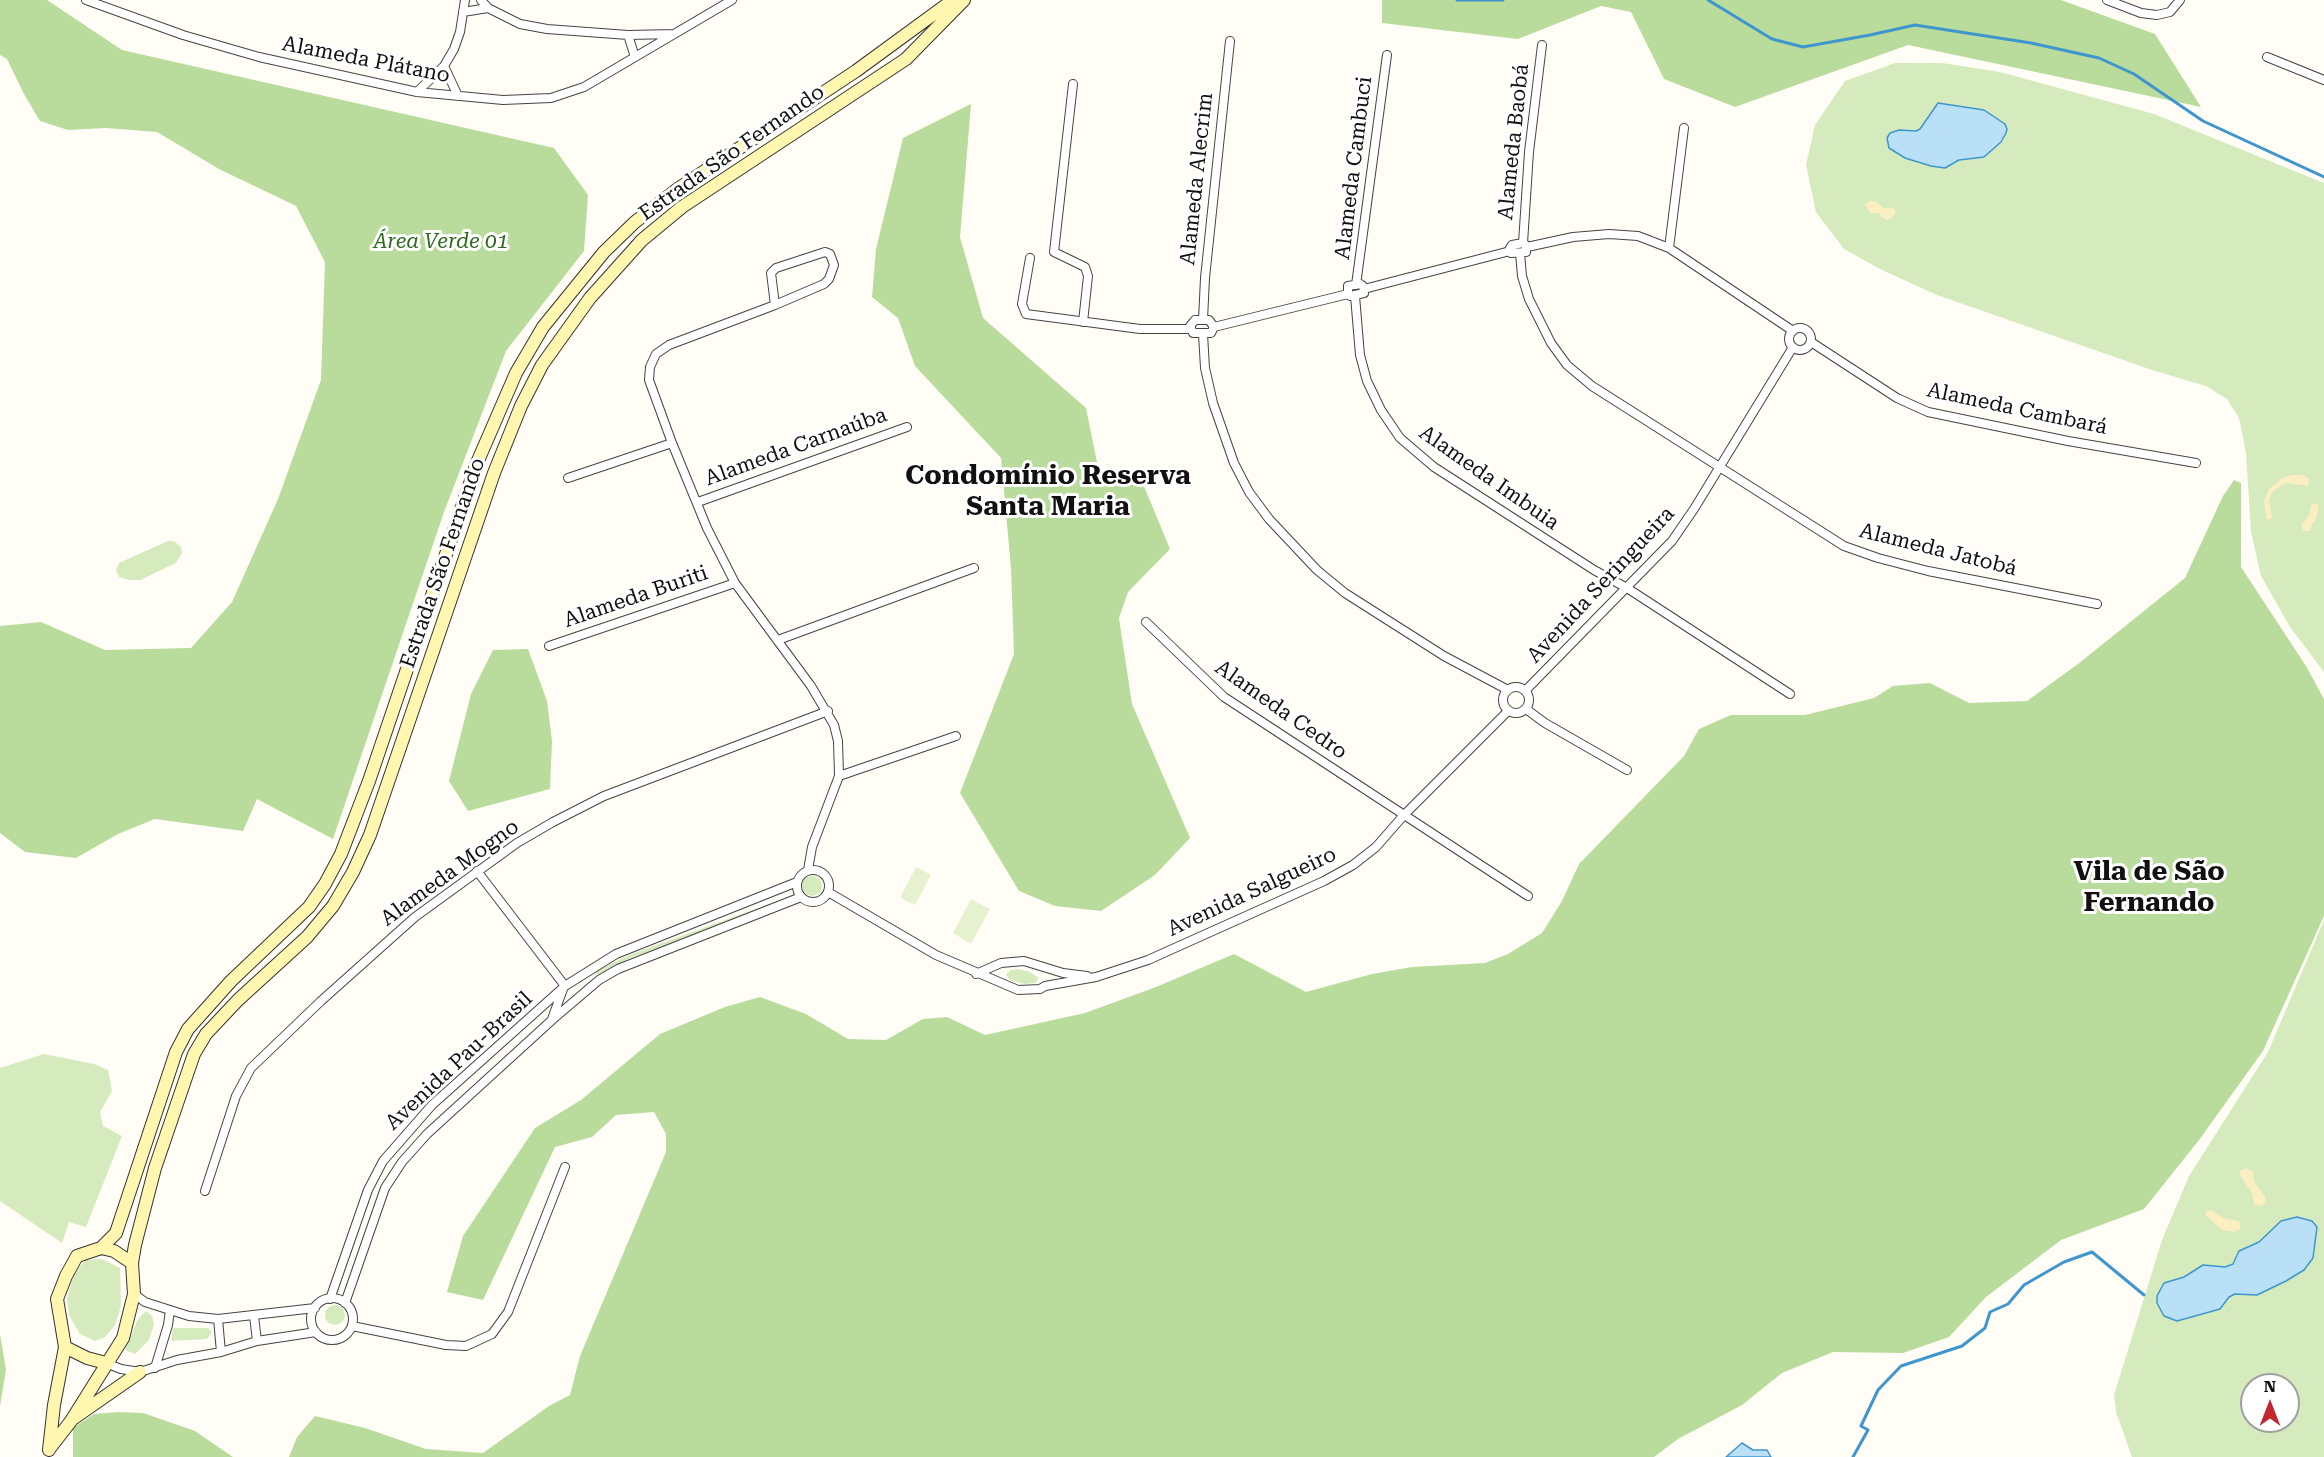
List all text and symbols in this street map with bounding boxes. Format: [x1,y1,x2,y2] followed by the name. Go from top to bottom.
[280,31,452,89] street label: Alameda Plátano
[1493,63,1535,221] street label: Alameda Baobá
[1330,75,1378,261] street label: Alameda Cambuci
[634,79,830,227] street label: Estrada São Fernando
[1175,92,1219,266] street label: Alameda Alecrim
[373,229,509,255] park label: Área Verde 01
[1925,378,2109,440] street label: Alameda Cambará
[702,402,890,492] street label: Alameda Carnaúba
[1414,420,1564,536] street label: Alameda Imbuia
[395,455,491,671] street label: Estrada São Fernando
[905,460,1191,523] district label: Condomínio Reserva Santa Maria
[1522,502,1680,668] street label: Avenida Seringueira
[1857,518,2019,582] street label: Alameda Jatobá
[561,561,711,633] street label: Alameda Buriti
[1210,655,1352,765] street label: Alameda Cedro
[376,814,524,932] street label: Alameda Mogno
[1164,842,1340,942] street label: Avenida Salgueiro
[2073,856,2225,919] district label: Vila de São Fernando
[380,987,538,1135] street label: Avenida Pau-Brasil
[2240,1373,2300,1433] north arrow
[2264,1377,2276,1396] text: N

